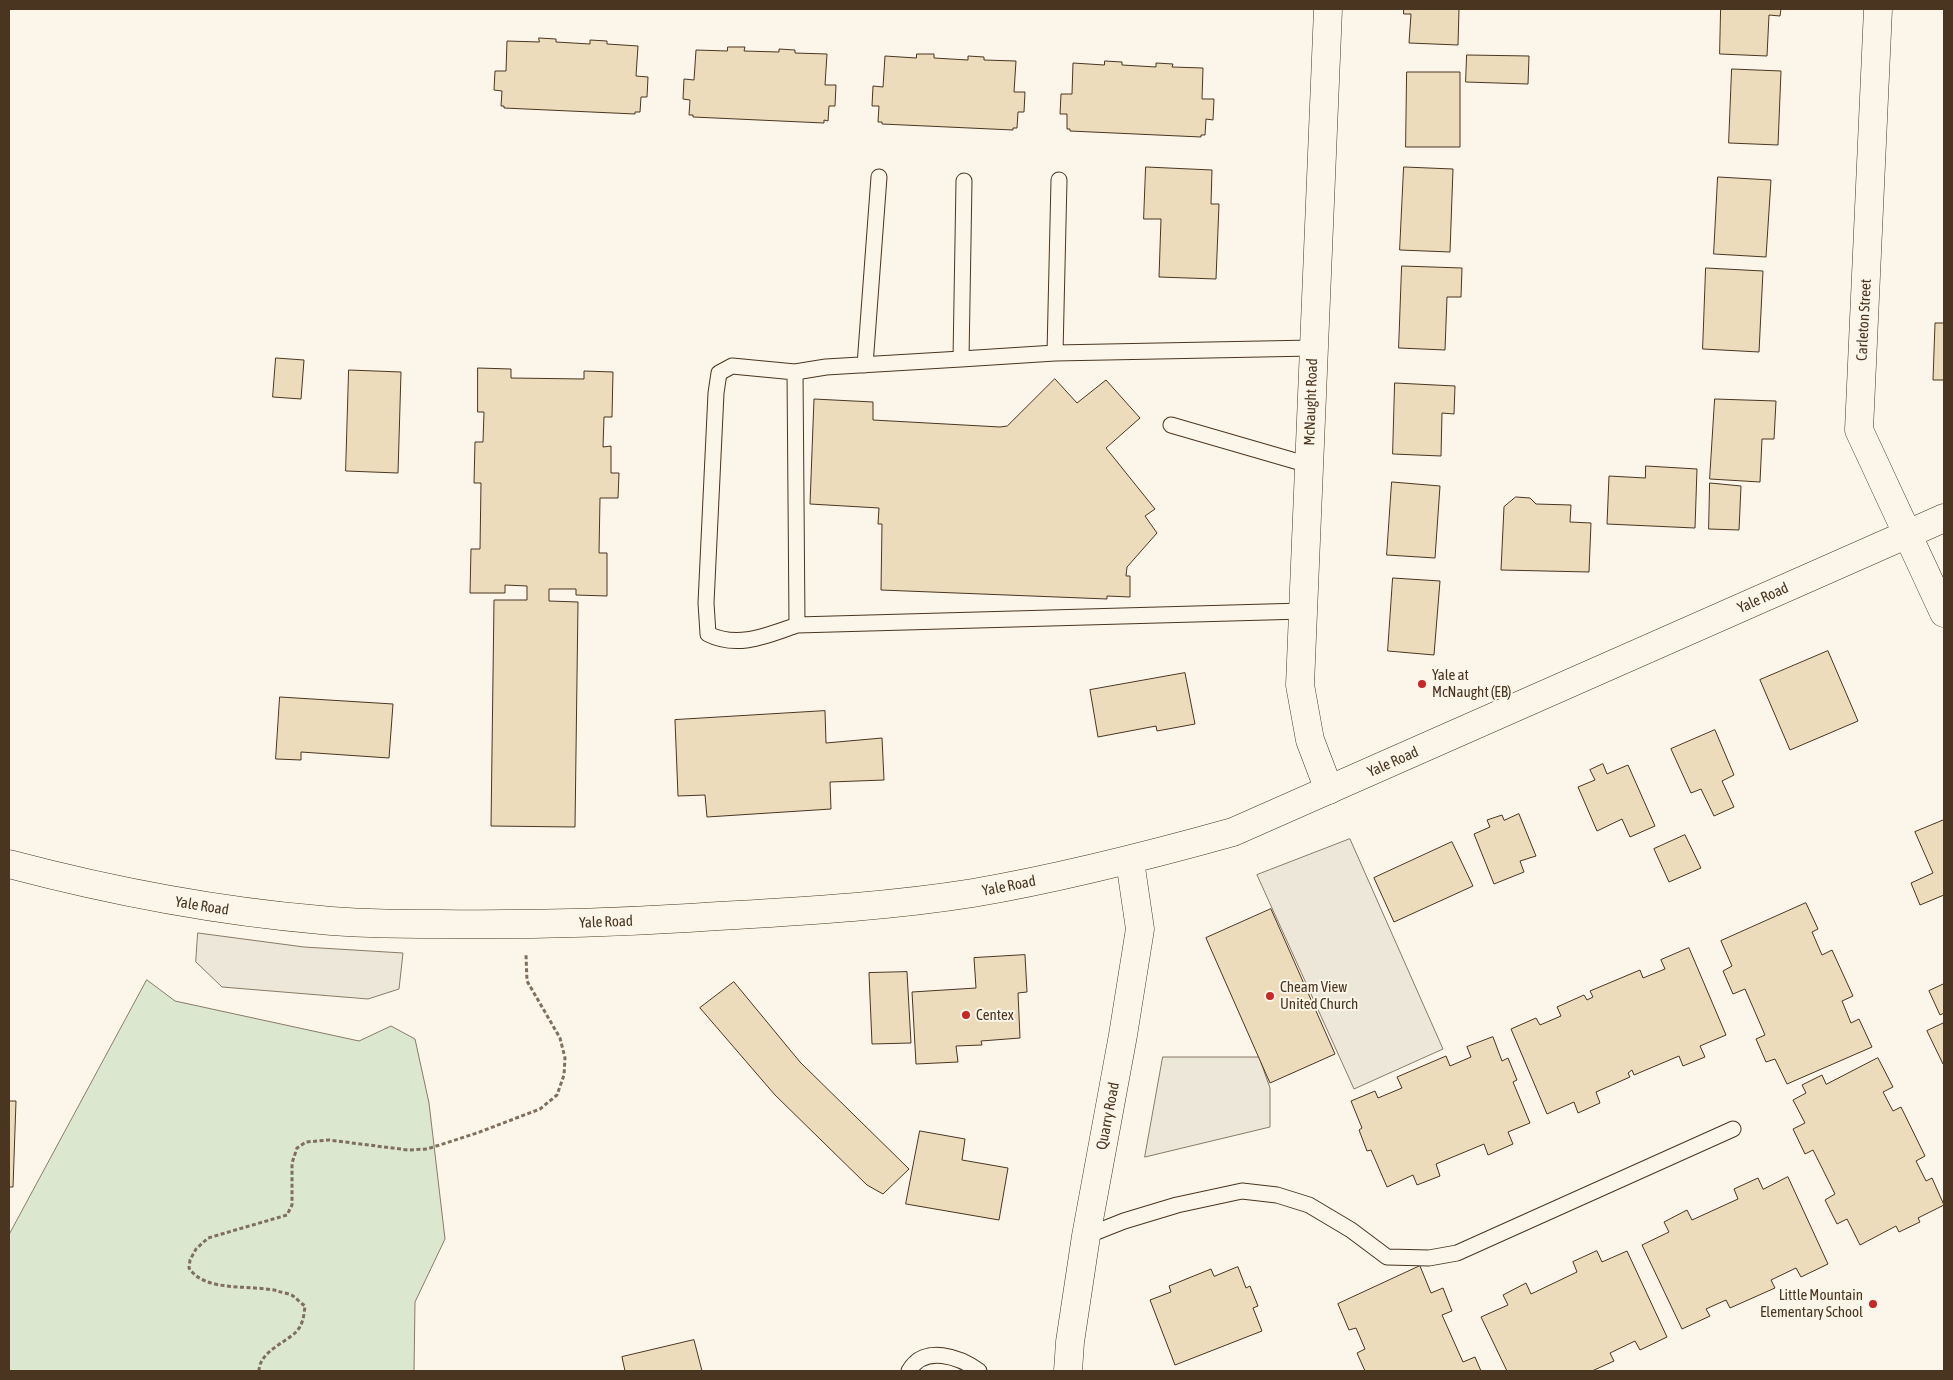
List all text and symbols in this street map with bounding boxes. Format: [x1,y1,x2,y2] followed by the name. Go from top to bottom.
[1853,278,1875,362] street label: Carleton Street
[1300,358,1322,446] street label: McNaught Road
[1735,579,1791,617] street label: Yale Road
[1432,666,1511,701] place label: Yale at McNaught (EB)
[1416,678,1428,690] marker: Yale at McNaught (EB)
[1365,743,1421,781] street label: Yale Road
[981,872,1037,900] street label: Yale Road
[174,893,230,919] street label: Yale Road
[579,912,633,932] street label: Yale Road
[1280,978,1358,1013] place label: Cheam View United Church
[1264,990,1276,1002] marker: Cheam View United Church
[976,1006,1014,1024] place label: Centex
[960,1009,972,1021] marker: Centex
[1093,1081,1123,1151] street label: Quarry Road
[1760,1286,1863,1321] place label: Little Mountain Elementary School
[1867,1298,1879,1310] marker: Little Mountain Elementary School

